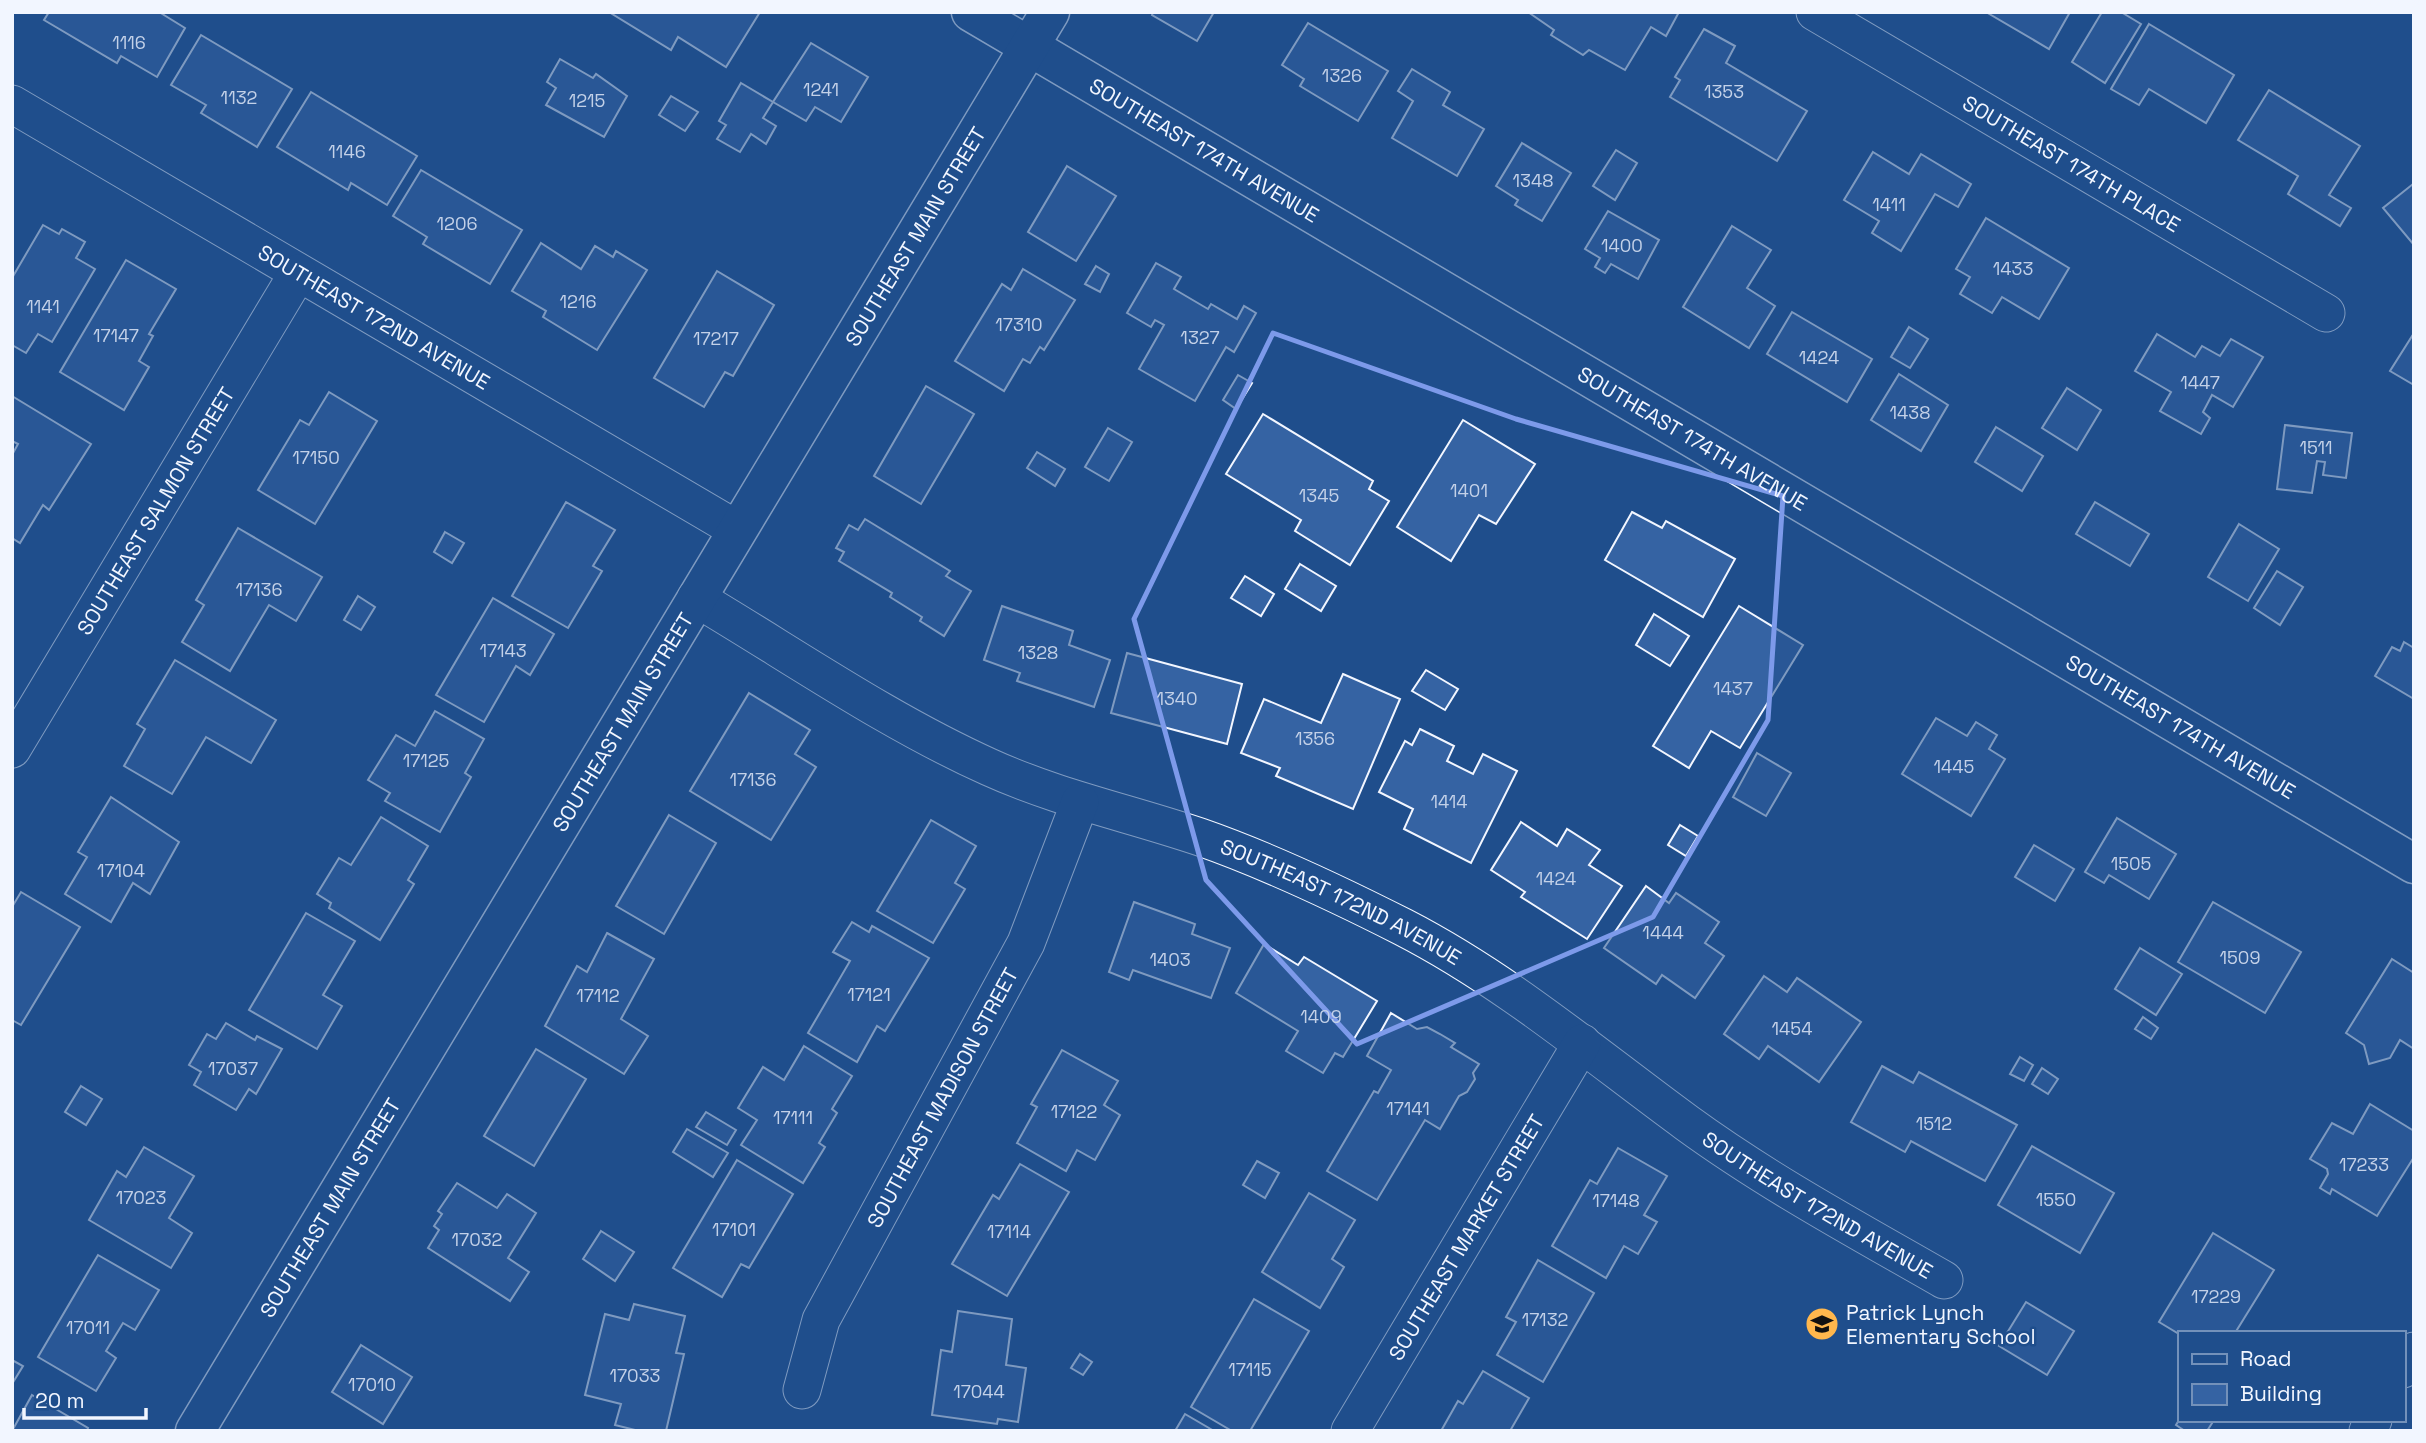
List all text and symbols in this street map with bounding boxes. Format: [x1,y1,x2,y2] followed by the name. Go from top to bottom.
[112,31,146,54] house number: 1116
[1322,64,1362,87] house number: 1326
[1085,72,1324,228] street label: SOUTHEAST 174TH AVENUE
[803,78,839,101] house number: 1241
[1704,80,1744,103] house number: 1353
[221,86,257,109] house number: 1132
[569,89,605,112] house number: 1215
[1958,89,2185,238] street label: SOUTHEAST 174TH PLACE
[839,122,991,351] street label: SOUTHEAST MAIN STREET
[328,140,366,163] house number: 1146
[1513,169,1553,192] house number: 1348
[1872,193,1906,216] house number: 1411
[437,212,477,235] house number: 1206
[1601,234,1643,257] house number: 1400
[253,238,495,395] street label: SOUTHEAST 172ND AVENUE
[1993,257,2033,280] house number: 1433
[560,290,596,313] house number: 1216
[26,295,60,318] house number: 1141
[995,313,1043,336] house number: 17310
[93,324,139,347] house number: 17147
[1180,326,1220,349] house number: 1327
[693,327,739,350] house number: 17217
[1799,346,1839,369] house number: 1424
[1573,360,1812,516] street label: SOUTHEAST 174TH AVENUE
[2180,371,2220,394] house number: 1447
[70,382,240,640] street label: SOUTHEAST SALMON STREET
[1890,401,1930,424] house number: 1438
[2299,436,2333,459] house number: 1511
[292,446,340,469] house number: 17150
[1450,479,1488,502] house number: 1401
[1299,484,1339,507] house number: 1345
[236,578,282,601] house number: 17136
[546,607,699,836] street label: SOUTHEAST MAIN STREET
[479,639,527,662] house number: 17143
[1018,641,1058,664] house number: 1328
[2061,648,2301,805] street label: SOUTHEAST 174TH AVENUE
[1713,677,1753,700] house number: 1437
[1156,687,1198,710] house number: 1340
[1295,727,1335,750] house number: 1356
[403,749,449,772] house number: 17125
[1934,755,1974,778] house number: 1445
[730,768,776,791] house number: 17136
[1430,790,1468,813] house number: 1414
[1217,832,1467,971] street label: SOUTHEAST 172ND AVENUE
[2111,852,2151,875] house number: 1505
[97,859,145,882] house number: 17104
[1536,867,1576,890] house number: 1424
[1642,921,1684,944] house number: 1444
[2220,946,2260,969] house number: 1509
[1149,948,1191,971] house number: 1403
[860,963,1024,1232] street label: SOUTHEAST MADISON STREET
[847,983,891,1006] house number: 17121
[576,984,620,1007] house number: 17112
[1300,1005,1342,1028] house number: 1409
[1772,1017,1812,1040] house number: 1454
[208,1057,258,1080] house number: 17037
[253,1093,406,1322] street label: SOUTHEAST MAIN STREET
[1386,1097,1430,1120] house number: 17141
[1051,1100,1097,1123] house number: 17122
[773,1106,813,1129] house number: 17111
[1382,1109,1550,1365] street label: SOUTHEAST MARKET STREET
[1916,1112,1952,1135] house number: 1512
[1697,1125,1938,1284] street label: SOUTHEAST 172ND AVENUE
[2339,1153,2389,1176] house number: 17233
[116,1186,166,1209] house number: 17023
[2036,1188,2076,1211] house number: 1550
[1592,1189,1640,1212] house number: 17148
[712,1218,756,1241] house number: 17101
[987,1220,1031,1243] house number: 17114
[452,1228,502,1251] house number: 17032
[2191,1285,2241,1308] house number: 17229
[1846,1299,2036,1350] place label: Patrick Lynch Elementary School
[1803,1305,1841,1343] school or university icon: Patrick Lynch Elementary School
[1522,1308,1568,1331] house number: 17132
[66,1316,110,1339] house number: 17011
[2178,1331,2405,1422] legend
[2240,1345,2292,1372] text: Road
[1228,1358,1272,1381] house number: 17115
[610,1364,660,1387] house number: 17033
[348,1373,396,1396] house number: 17010
[24,1376,147,1420] scale bar
[953,1380,1005,1403] house number: 17044
[2240,1380,2322,1407] text: Building
[35,1387,85,1414] text: 20 m

